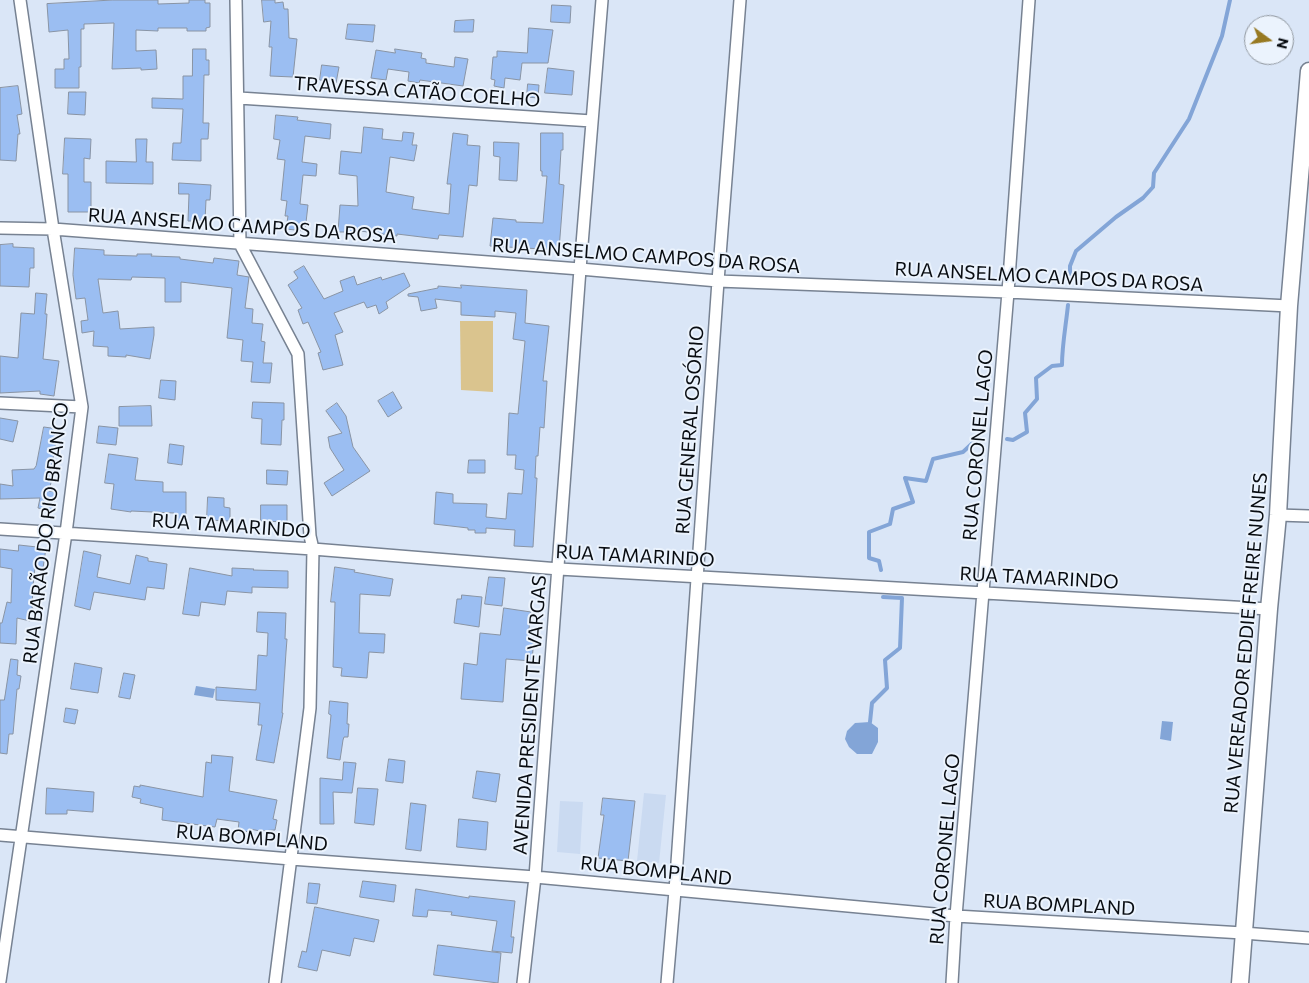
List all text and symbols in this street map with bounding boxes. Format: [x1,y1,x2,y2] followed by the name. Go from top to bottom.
[1244,15,1294,65] north arrow
[1274,36,1293,51] text: N
[293,72,541,112] street label: TRAVESSA CATÃO COELHO
[87,204,397,248] street label: RUA ANSELMO CAMPOS DA ROSA
[491,234,801,278] street label: RUA ANSELMO CAMPOS DA ROSA
[894,258,1204,296] street label: RUA ANSELMO CAMPOS DA ROSA
[671,325,709,535] street label: RUA GENERAL OSÓRIO
[958,348,998,542] street label: RUA CORONEL LAGO
[19,401,73,665] street label: RUA BARÃO DO RIO BRANCO
[1220,472,1272,814] street label: RUA VEREADOR EDDIE FREIRE NUNES
[151,509,311,543] street label: RUA TAMARINDO
[555,540,715,572] street label: RUA TAMARINDO
[959,562,1119,594] street label: RUA TAMARINDO
[509,574,551,856] street label: AVENIDA PRESIDENTE VARGAS
[925,752,965,946] street label: RUA CORONEL LAGO
[175,820,329,856] street label: RUA BOMPLAND
[579,852,733,890] street label: RUA BOMPLAND
[982,890,1136,920] street label: RUA BOMPLAND

